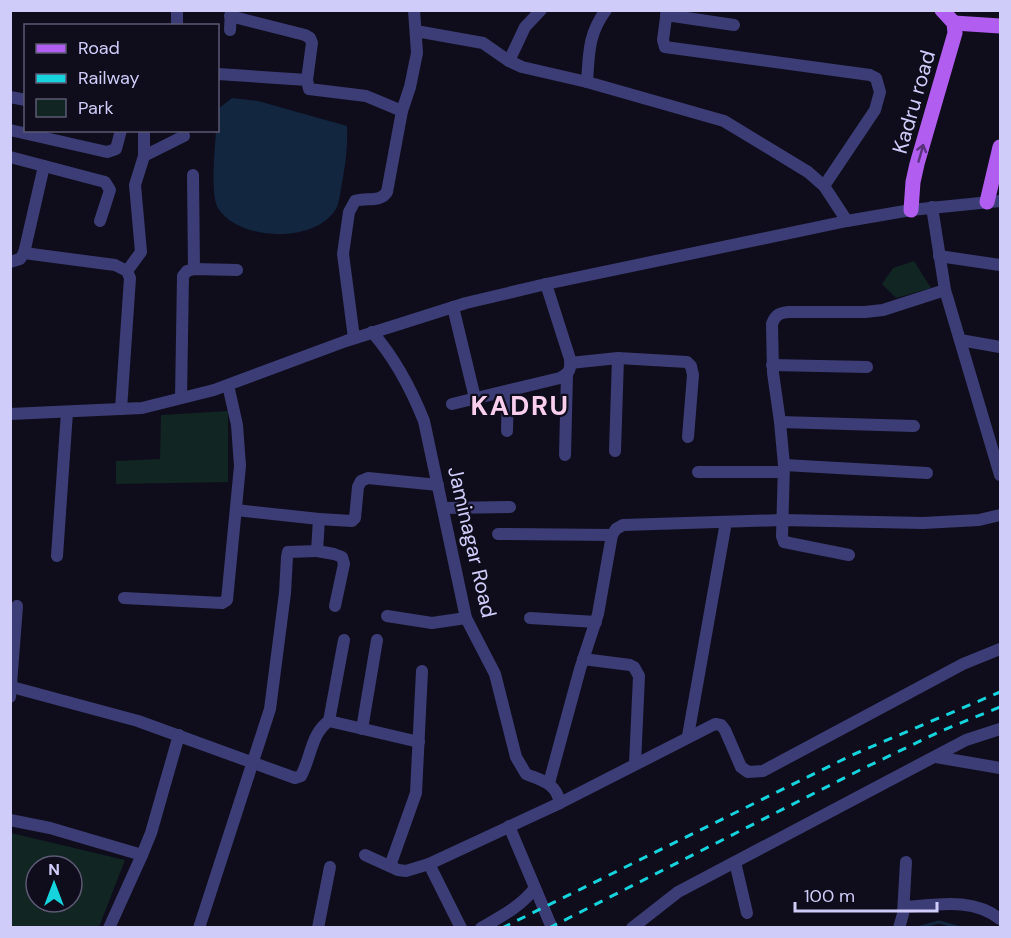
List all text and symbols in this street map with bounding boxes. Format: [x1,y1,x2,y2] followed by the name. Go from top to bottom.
[24,24,219,132] legend
[78,36,120,60] text: Road
[886,47,942,157] street label: Kadru road
[78,66,140,90] text: Railway
[78,96,114,120] text: Park
[916,143,927,162] one-way arrow
[471,388,569,423] district label: KADRU
[441,464,503,620] street label: Jaminagar Road
[24,854,84,914] north arrow
[48,859,60,880] text: N
[795,875,938,913] scale bar
[804,884,855,908] text: 100 m

